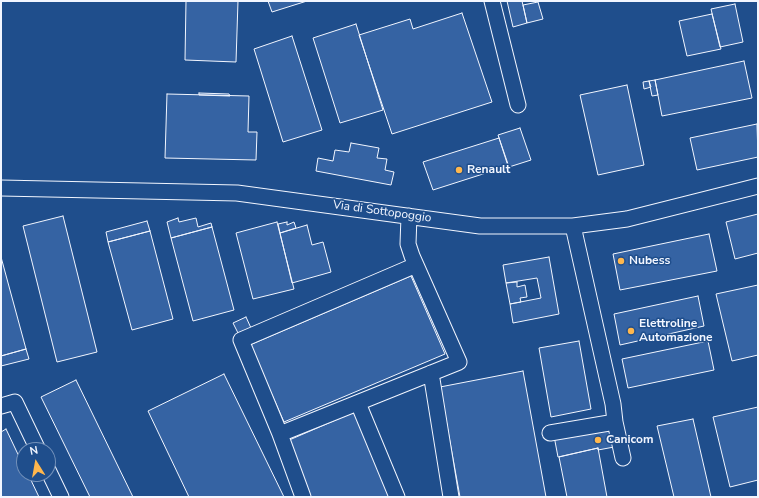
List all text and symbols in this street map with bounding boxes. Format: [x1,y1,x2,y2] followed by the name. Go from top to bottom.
[467,163,510,177] place label: Renault
[454,165,464,175] marker: Renault
[332,198,432,226] street label: Via di Sottopoggio
[629,254,670,268] place label: Nubess
[616,256,626,266] marker: Nubess
[639,317,713,345] place label: Elettroline Automazione
[626,326,636,336] marker: Elettroline Automazione
[606,433,654,447] place label: Canicom
[593,435,603,445] marker: Canicom
[16,442,56,482] north arrow
[28,443,39,459] text: N

